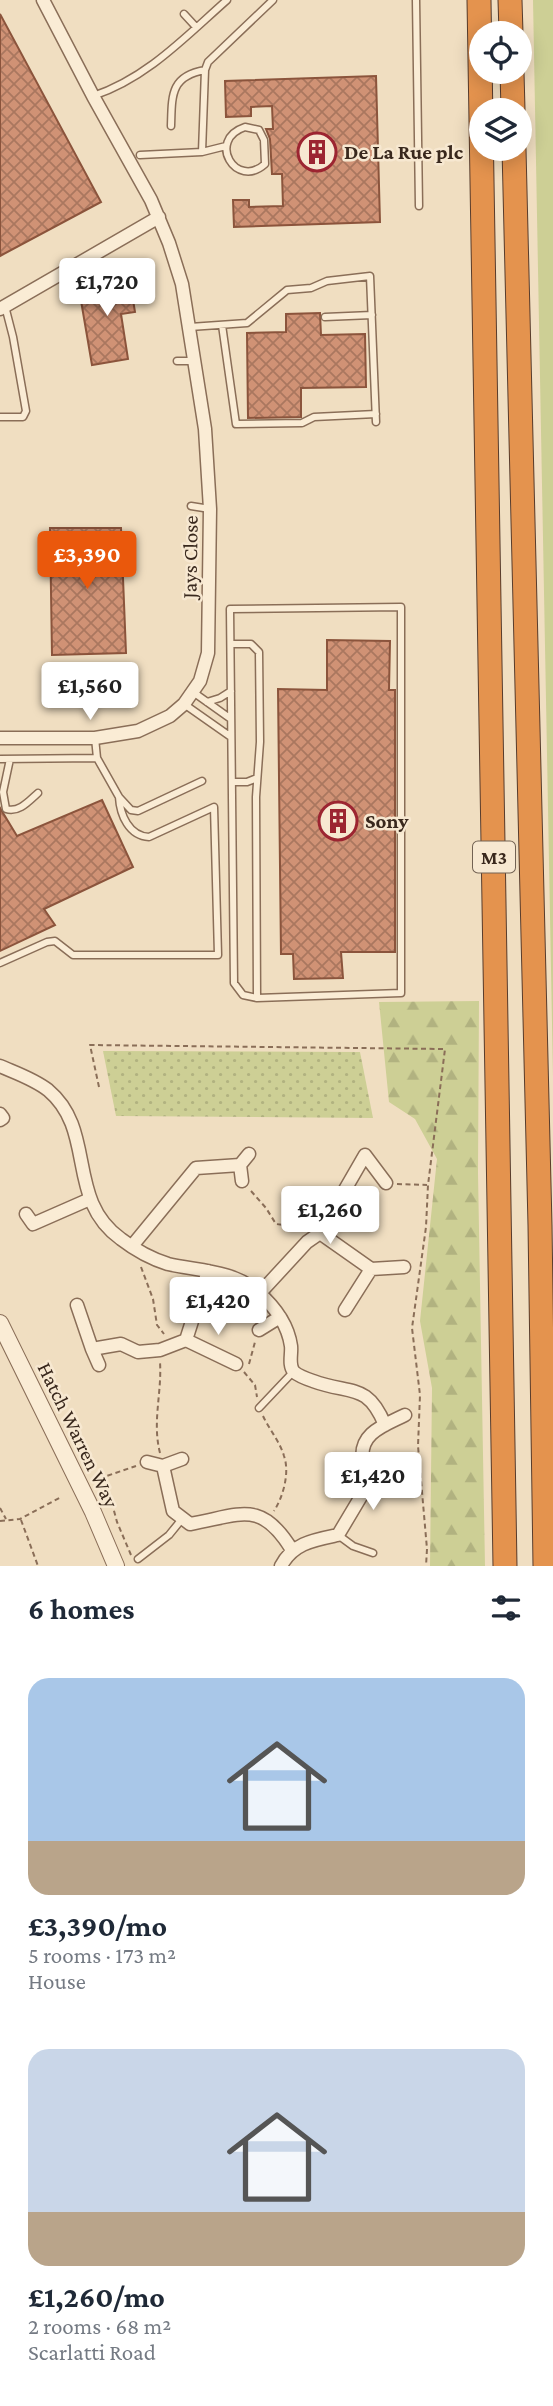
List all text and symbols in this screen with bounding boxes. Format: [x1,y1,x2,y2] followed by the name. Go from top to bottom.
[469,21,532,161] map controls
[469,21,532,84] button: locate
[469,98,532,161] button: layers
[296,131,338,173] building icon: De La Rue plc
[344,140,464,164] place label: De La Rue plc
[50,258,164,318] pin: £1,720
[75,268,139,294] text: £1,720
[177,515,203,601] street label: Jays Close
[30,532,144,591] pin: £3,390
[53,541,121,567] text: £3,390
[33,662,147,722] pin: £1,560
[57,672,123,698] text: £1,560
[317,800,359,842] building icon: Sony
[365,809,409,833] place label: Sony
[473,842,515,872] road number: M3
[273,1186,387,1246] pin: £1,260
[297,1196,363,1222] text: £1,260
[161,1278,275,1337] pin: £1,420
[186,1287,250,1313] text: £1,420
[32,1358,124,1512] street label: Hatch Warren Way
[316,1452,430,1512] pin: £1,420
[341,1462,405,1488] text: £1,420
[487,1589,525,1627] icon: filters
[28,1592,135,1625] text: 6 homes
[214,1723,340,1849] icon: home
[28,1909,167,1942] text: £3,390/mo
[28,1942,176,1968] text: 5 rooms · 173 m²
[28,1968,86,1994] text: House
[214,2094,340,2220] icon: home
[28,2280,165,2313] text: £1,260/mo
[28,2313,171,2339] text: 2 rooms · 68 m²
[28,2339,156,2365] text: Scarlatti Road

